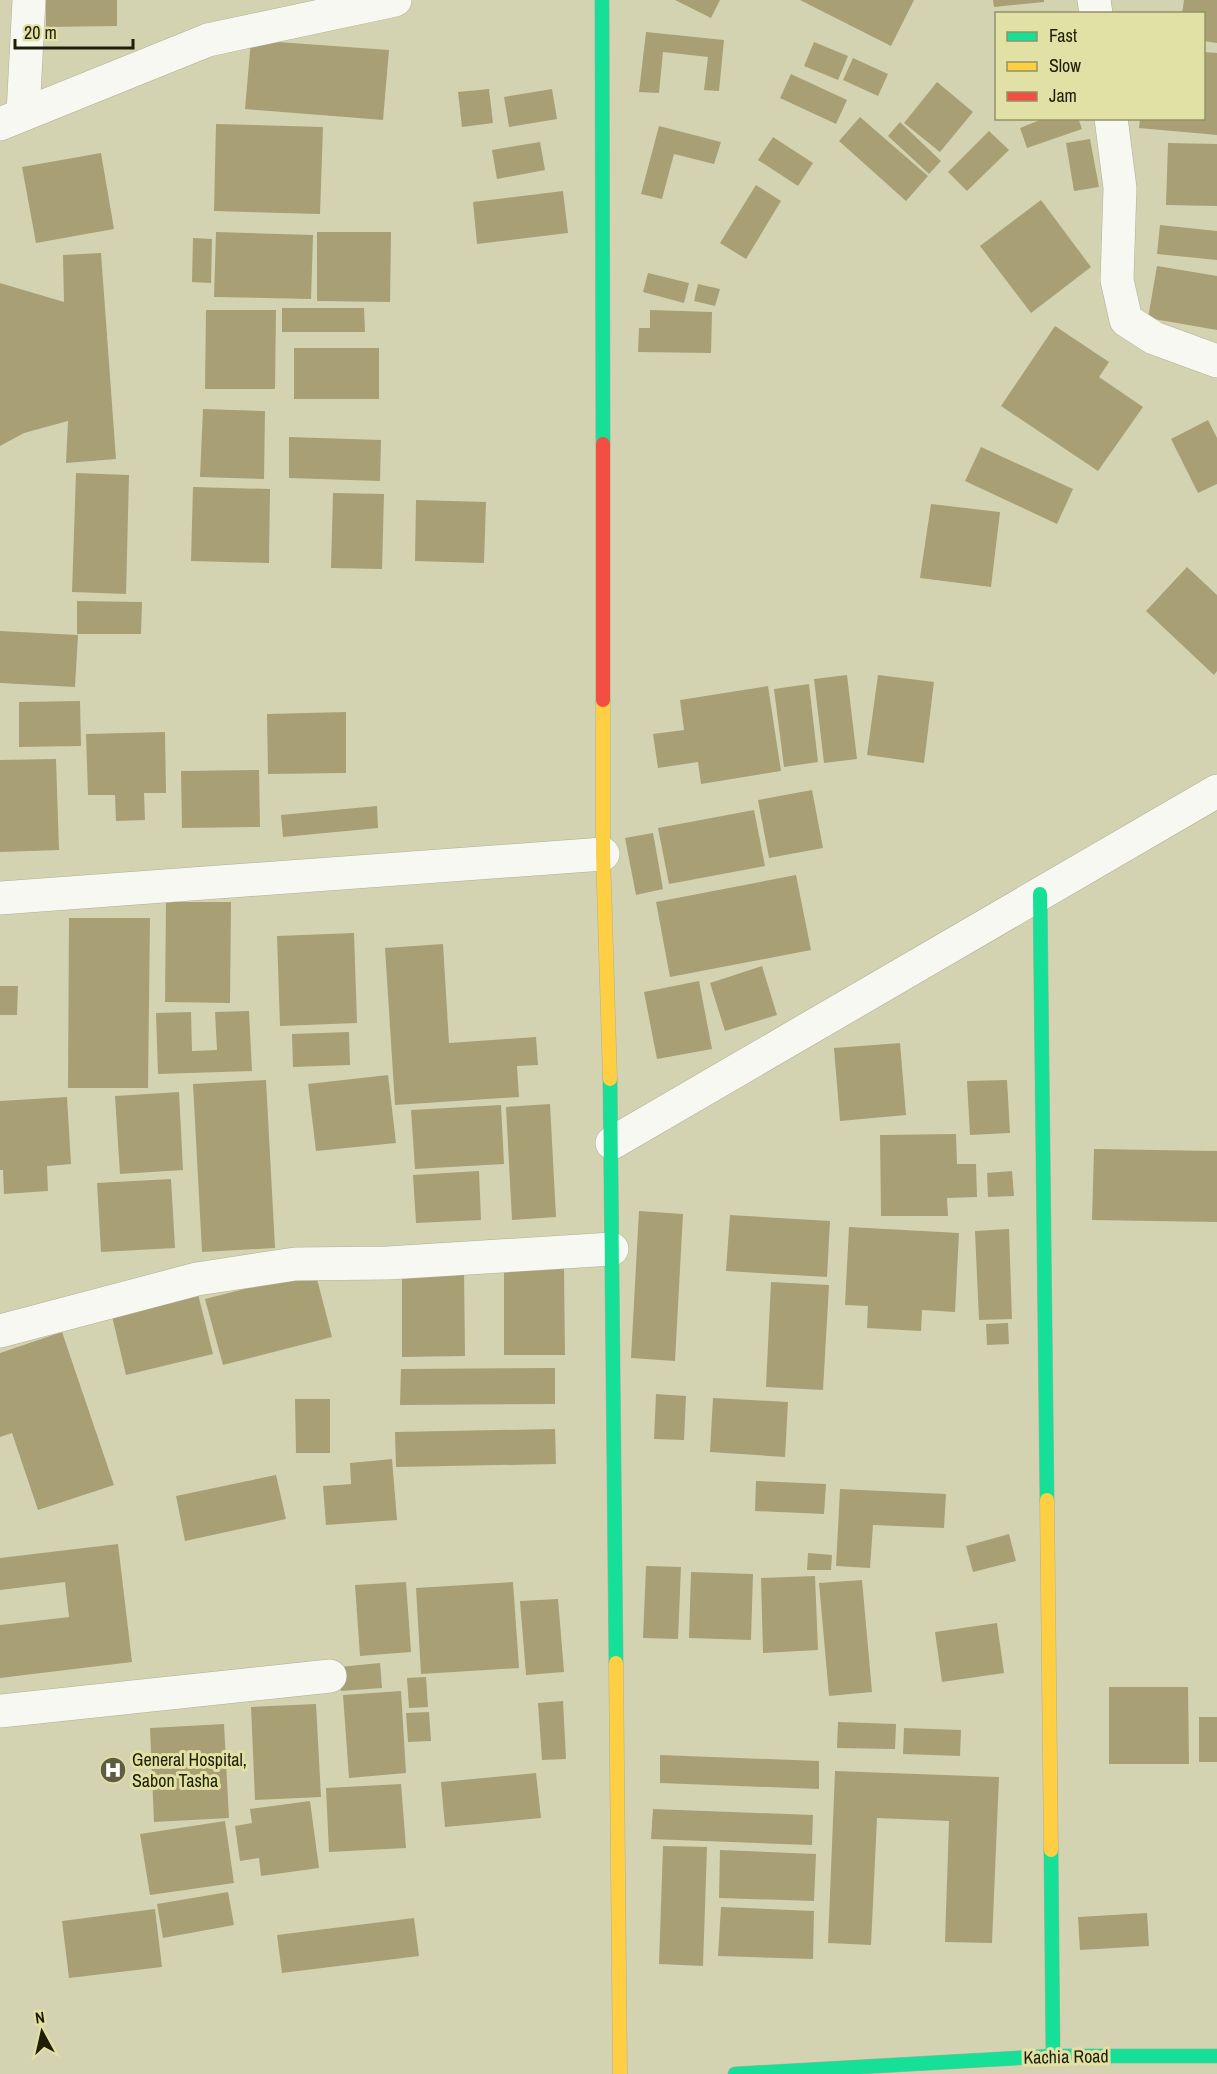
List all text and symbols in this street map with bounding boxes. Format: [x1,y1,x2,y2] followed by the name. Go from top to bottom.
[15,12,134,50] scale bar
[995,12,1205,120] legend
[24,20,57,45] text: 20 m
[1049,23,1077,48] text: Fast
[1049,53,1081,78] text: Slow
[1049,83,1077,108] text: Jam
[132,1747,247,1793] place label: General Hospital, Sabon Tasha
[98,1755,128,1785] hospital icon: General Hospital, Sabon Tasha
[12,2002,72,2062] north arrow
[34,2006,46,2029] text: N
[1023,2043,1109,2070] street label: Kachia Road

